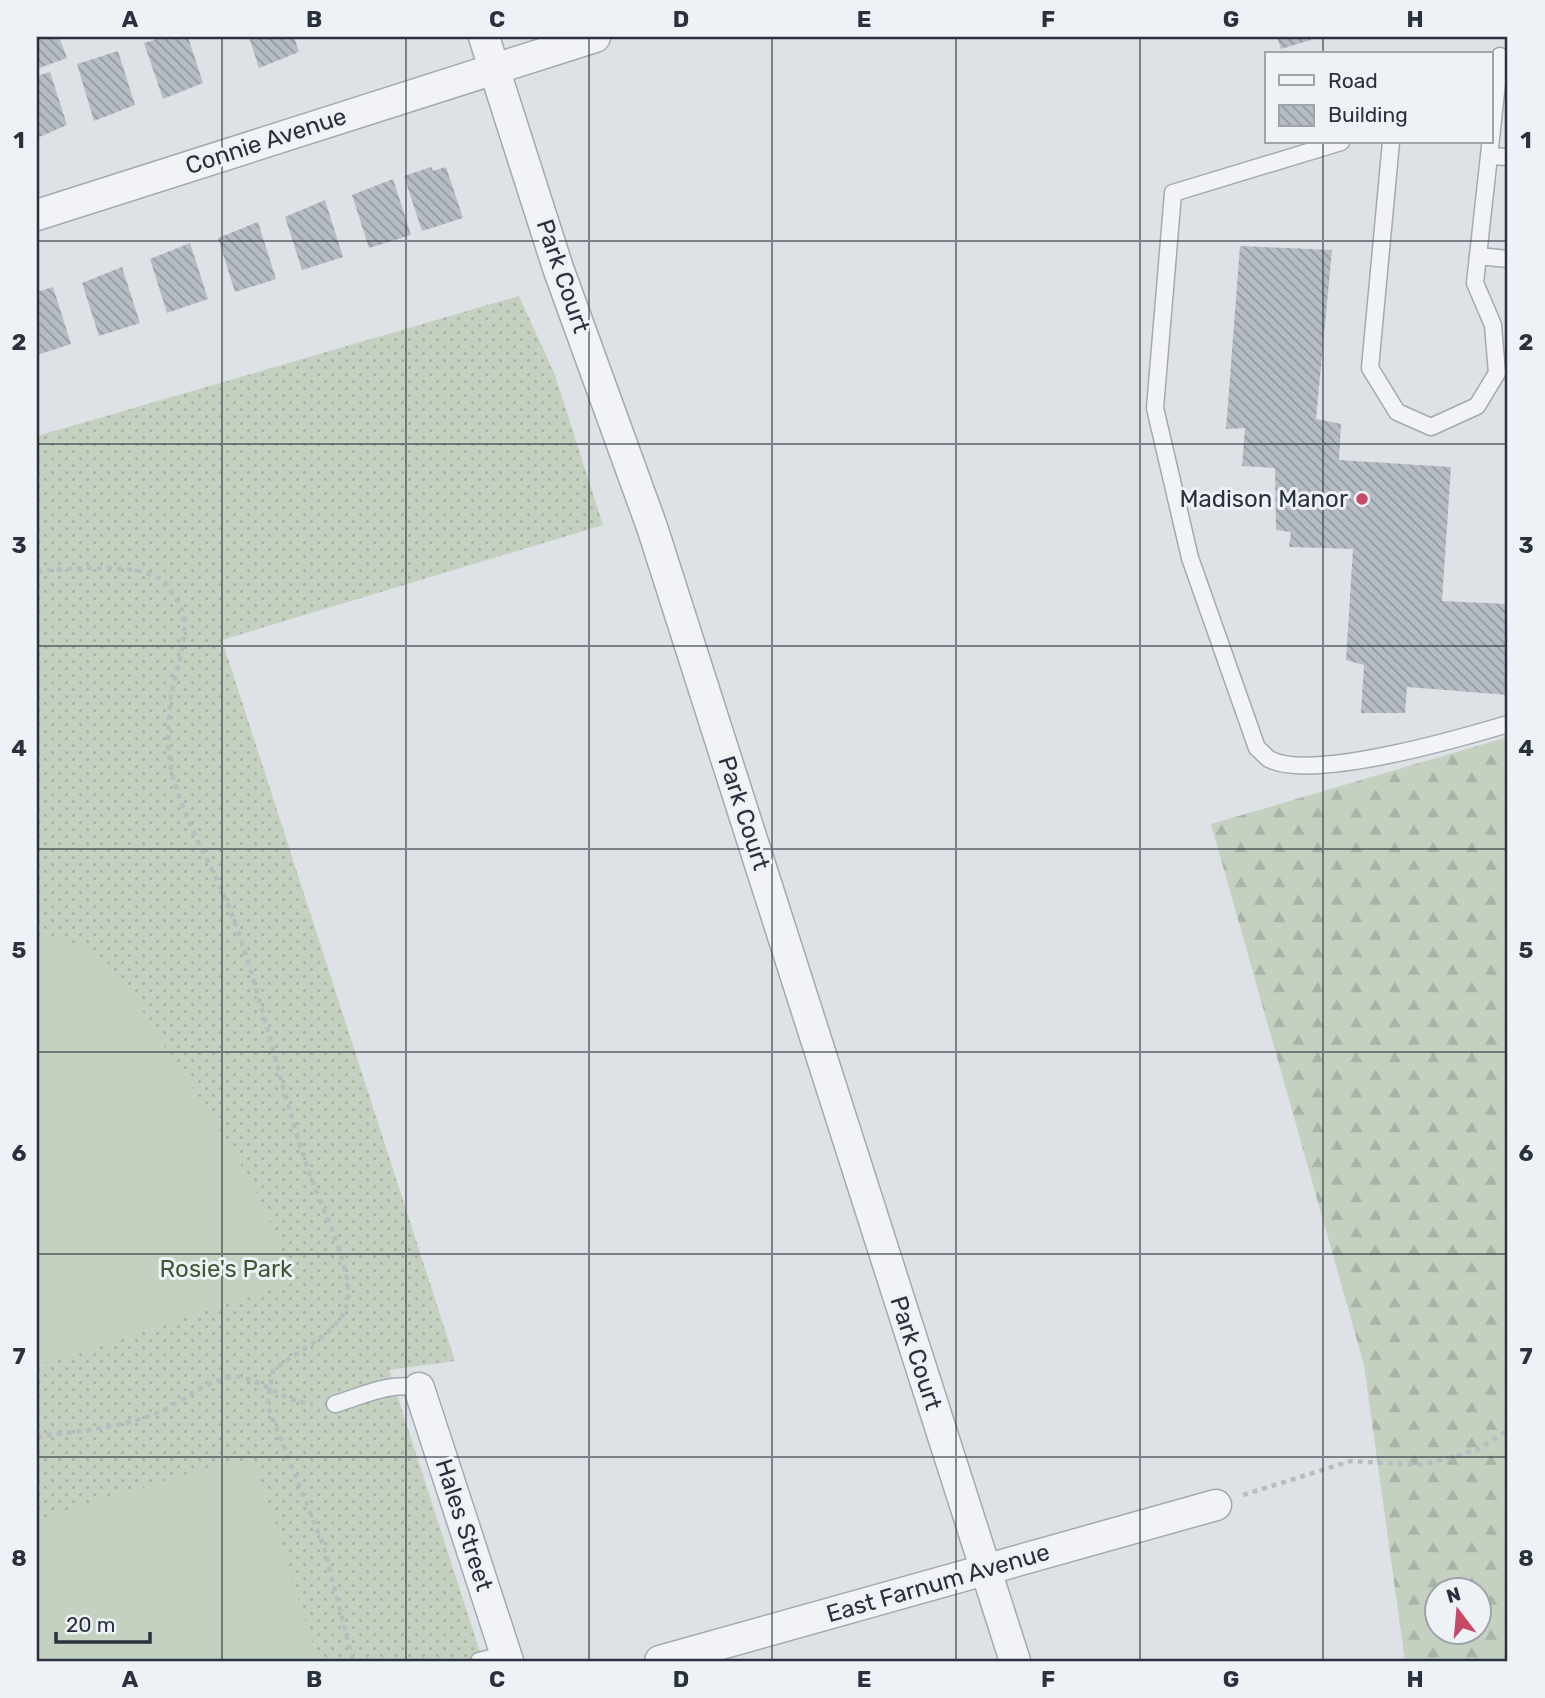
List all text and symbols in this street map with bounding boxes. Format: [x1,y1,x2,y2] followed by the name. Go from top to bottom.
[122,5,139,33] text: A
[306,5,322,33] text: B
[489,5,505,33] text: C
[673,5,689,33] text: D
[857,5,871,33] text: E
[1041,5,1055,33] text: F
[1223,5,1239,33] text: G
[1406,5,1424,33] text: H
[1265,52,1492,144] legend
[1328,68,1378,93] text: Road
[182,102,350,180] street label: Connie Avenue
[1328,102,1408,127] text: Building
[13,126,25,154] text: 1
[1520,126,1532,154] text: 1
[531,216,595,336] street label: Park Court
[12,328,26,356] text: 2
[1519,328,1533,356] text: 2
[1179,485,1348,513] place label: Madison Manor
[1354,491,1370,507] marker: Madison Manor
[11,531,27,559] text: 3
[1518,531,1534,559] text: 3
[11,734,27,762] text: 4
[1518,734,1534,762] text: 4
[712,752,776,874] street label: Park Court
[12,936,27,964] text: 5
[1519,936,1534,964] text: 5
[12,1139,27,1167] text: 6
[1519,1139,1534,1167] text: 6
[160,1255,293,1283] park label: Rosie's Park
[884,1292,948,1414] street label: Park Court
[12,1342,26,1370] text: 7
[1519,1342,1533,1370] text: 7
[429,1455,499,1595] street label: Hales Street
[823,1538,1053,1628] street label: East Farnum Avenue
[11,1544,27,1572] text: 8
[1518,1544,1534,1572] text: 8
[1422,1576,1492,1646] north arrow
[1444,1582,1463,1608] text: N
[56,1600,150,1644] scale bar
[66,1612,115,1637] text: 20 m
[122,1665,139,1693] text: A
[306,1665,322,1693] text: B
[489,1665,505,1693] text: C
[673,1665,689,1693] text: D
[857,1665,871,1693] text: E
[1041,1665,1055,1693] text: F
[1223,1665,1239,1693] text: G
[1406,1665,1424,1693] text: H

